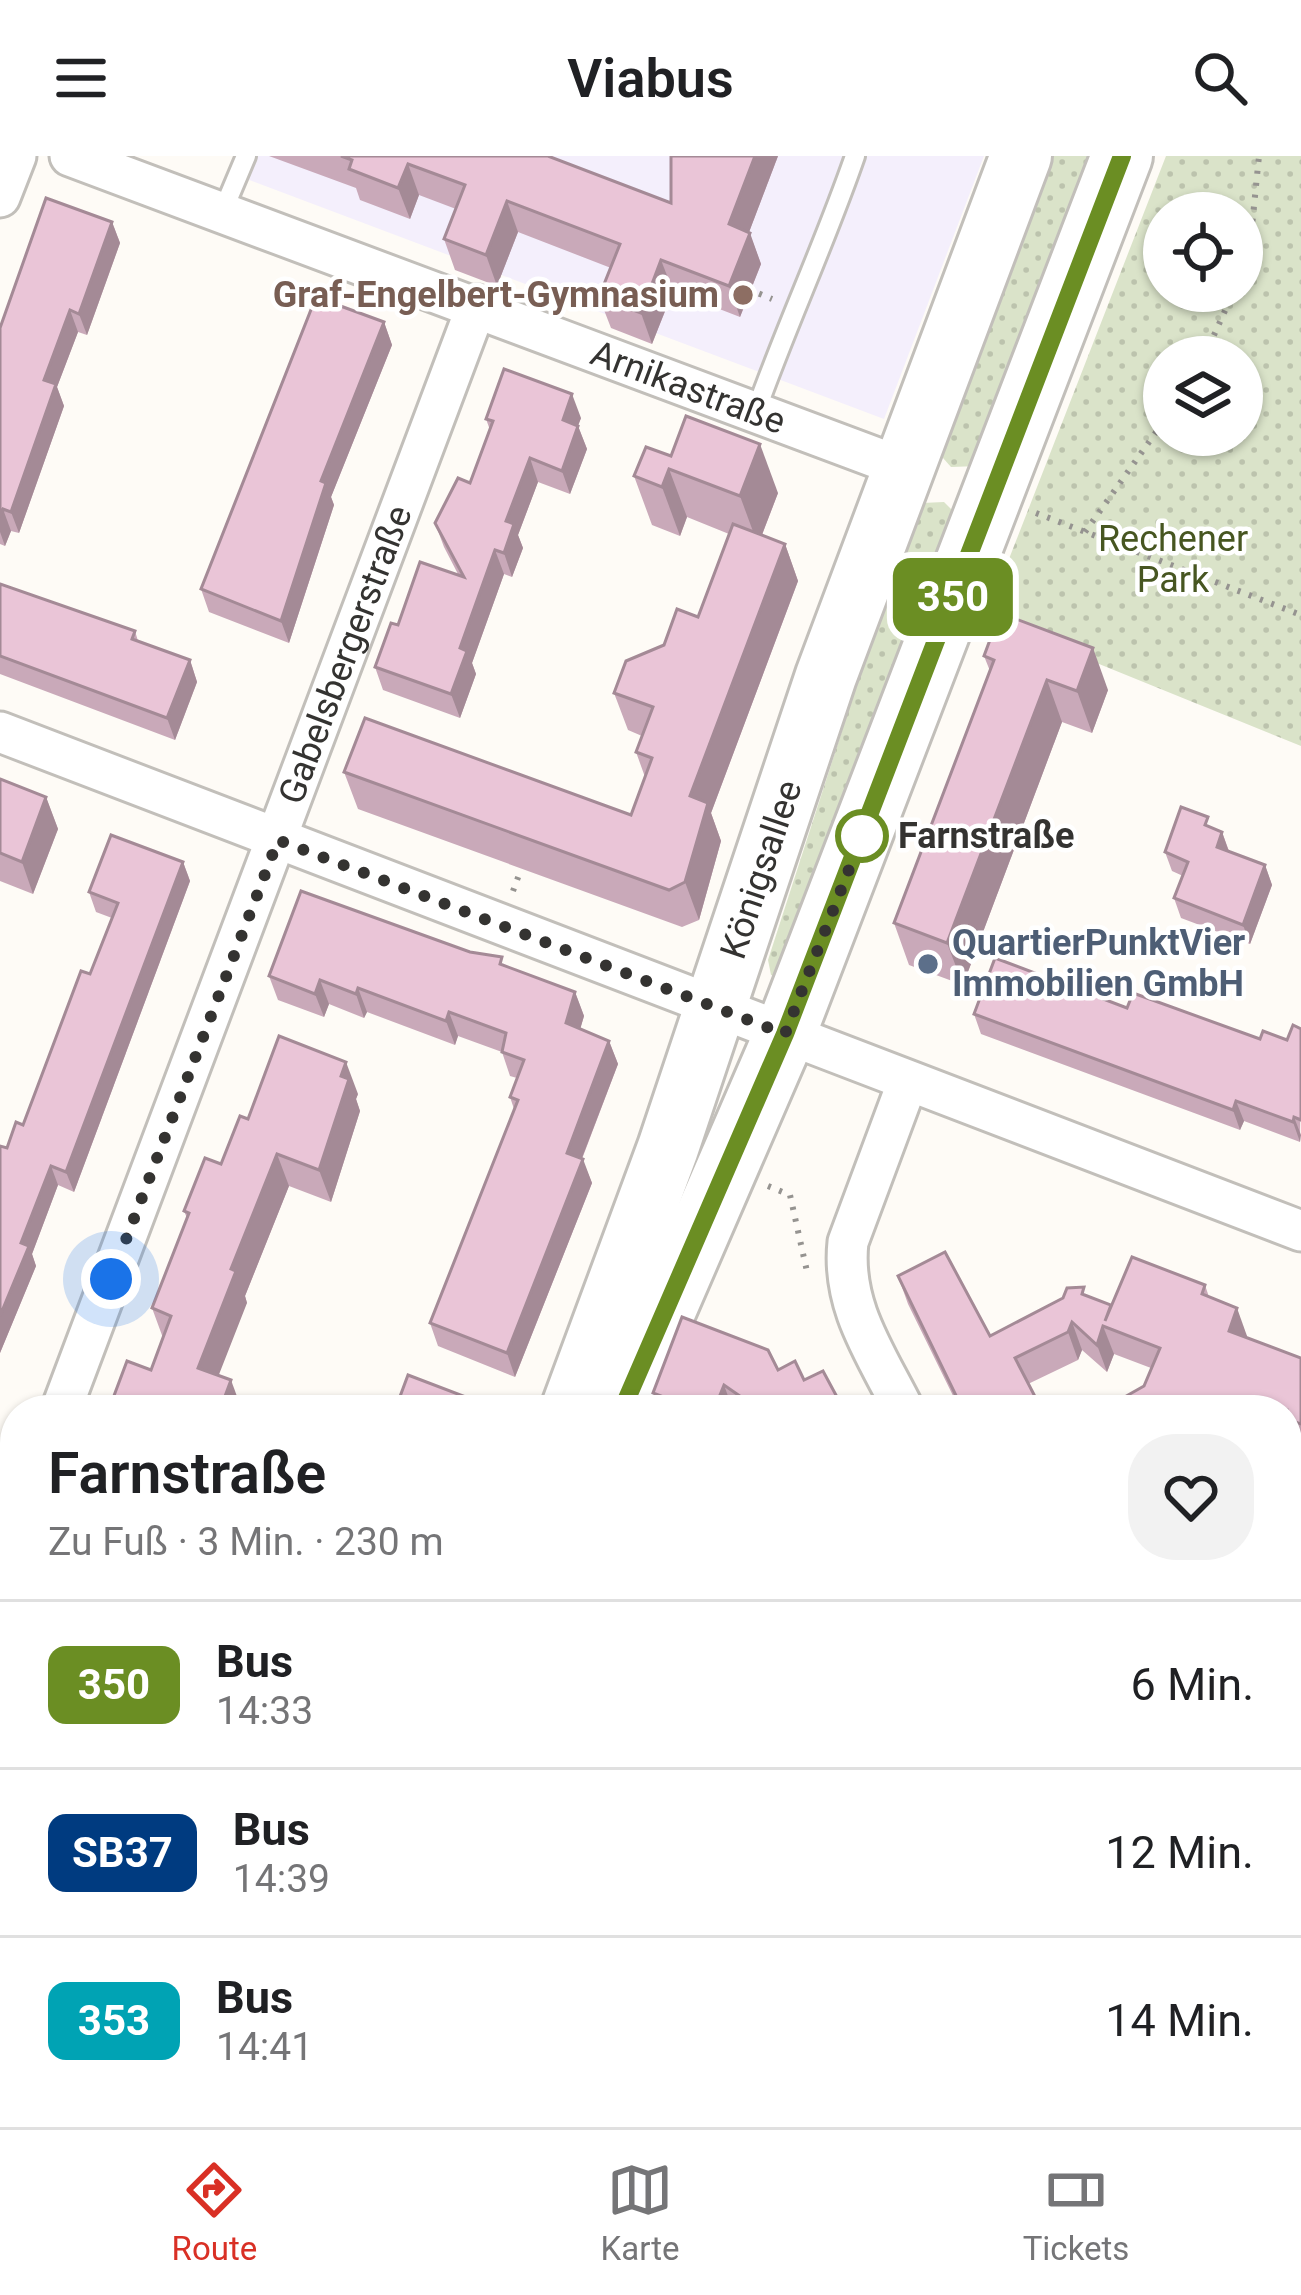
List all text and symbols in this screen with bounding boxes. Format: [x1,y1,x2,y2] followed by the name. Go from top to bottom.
[48,45,114,111] icon: menu
[1187,45,1253,111] icon: search
[567,47,734,110] text: Viabus
[1143,192,1263,456] map controls
[1143,192,1263,312] button: locate
[273,274,719,316] place label: Graf-Engelbert-Gymnasium
[730,282,756,308] marker: Graf-Engelbert-Gymnasium
[585,332,791,443] street label: Arnikastraße
[1143,336,1263,456] button: layers
[270,500,421,810] street label: Gabelsbergerstraße
[1098,518,1248,601] park label: Rechener Park
[884,558,1022,636] line badge: 350
[917,572,989,621] text: 350
[712,775,811,964] street label: Königsallee
[837,811,887,861] marker: Farnstraße
[898,815,1075,857] place label: Farnstraße
[952,922,1245,1005] place label: QuartierPunktVier Immobilien GmbH
[915,951,941,977] marker: QuartierPunktVier Immobilien GmbH
[81,1249,141,1309] your location
[1128,1434,1254,1560] button: heart
[48,1440,326,1507] text: Farnstraße
[48,1519,444,1565] text: Zu Fuß · 3 Min. · 230 m
[216,1635,293,1688] text: Bus
[1131,1658,1254,1711] text: 6 Min.
[78,1660,150,1709] text: 350
[216,1688,313,1734] text: 14:33
[233,1803,310,1856] text: Bus
[1105,1826,1254,1879] text: 12 Min.
[72,1828,173,1877] text: SB37
[233,1856,330,1902] text: 14:39
[216,1971,293,2024] text: Bus
[1105,1994,1254,2047] text: 14 Min.
[78,1996,150,2045] text: 353
[216,2024,313,2070] text: 14:41
[172,2157,257,2268] tab: Route
[600,2157,679,2268] tab: Karte
[1023,2157,1129,2268] tab: Tickets

